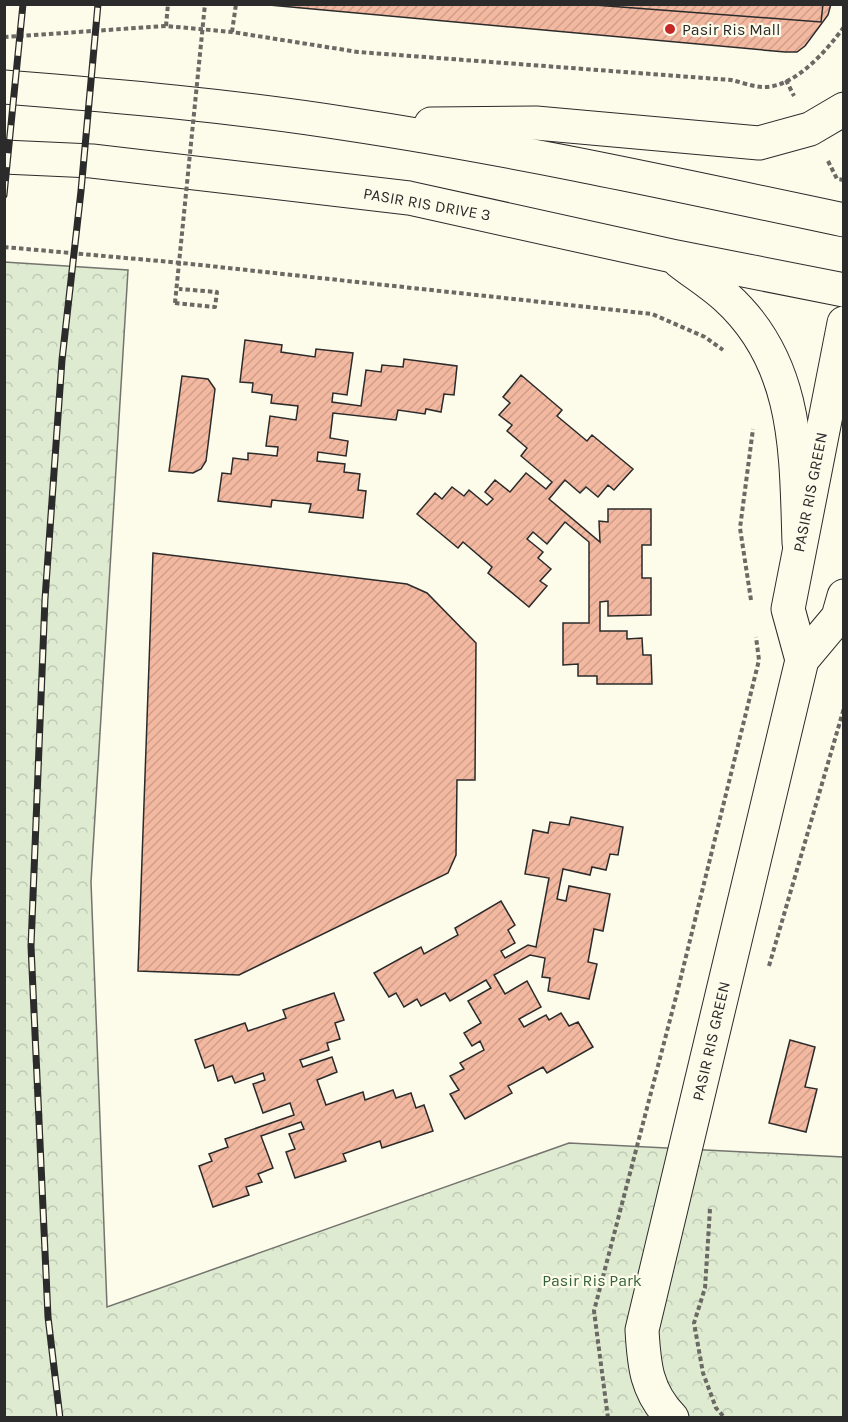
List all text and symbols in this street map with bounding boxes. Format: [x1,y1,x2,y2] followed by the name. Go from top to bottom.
[682,20,781,39] place label: Pasir Ris Mall
[663,22,677,36] marker: Pasir Ris Mall
[362,183,492,225] street label: PASIR RIS DRIVE 3
[789,430,831,554] street label: PASIR RIS GREEN
[688,979,734,1103] street label: PASIR RIS GREEN
[542,1271,642,1290] park label: Pasir Ris Park

